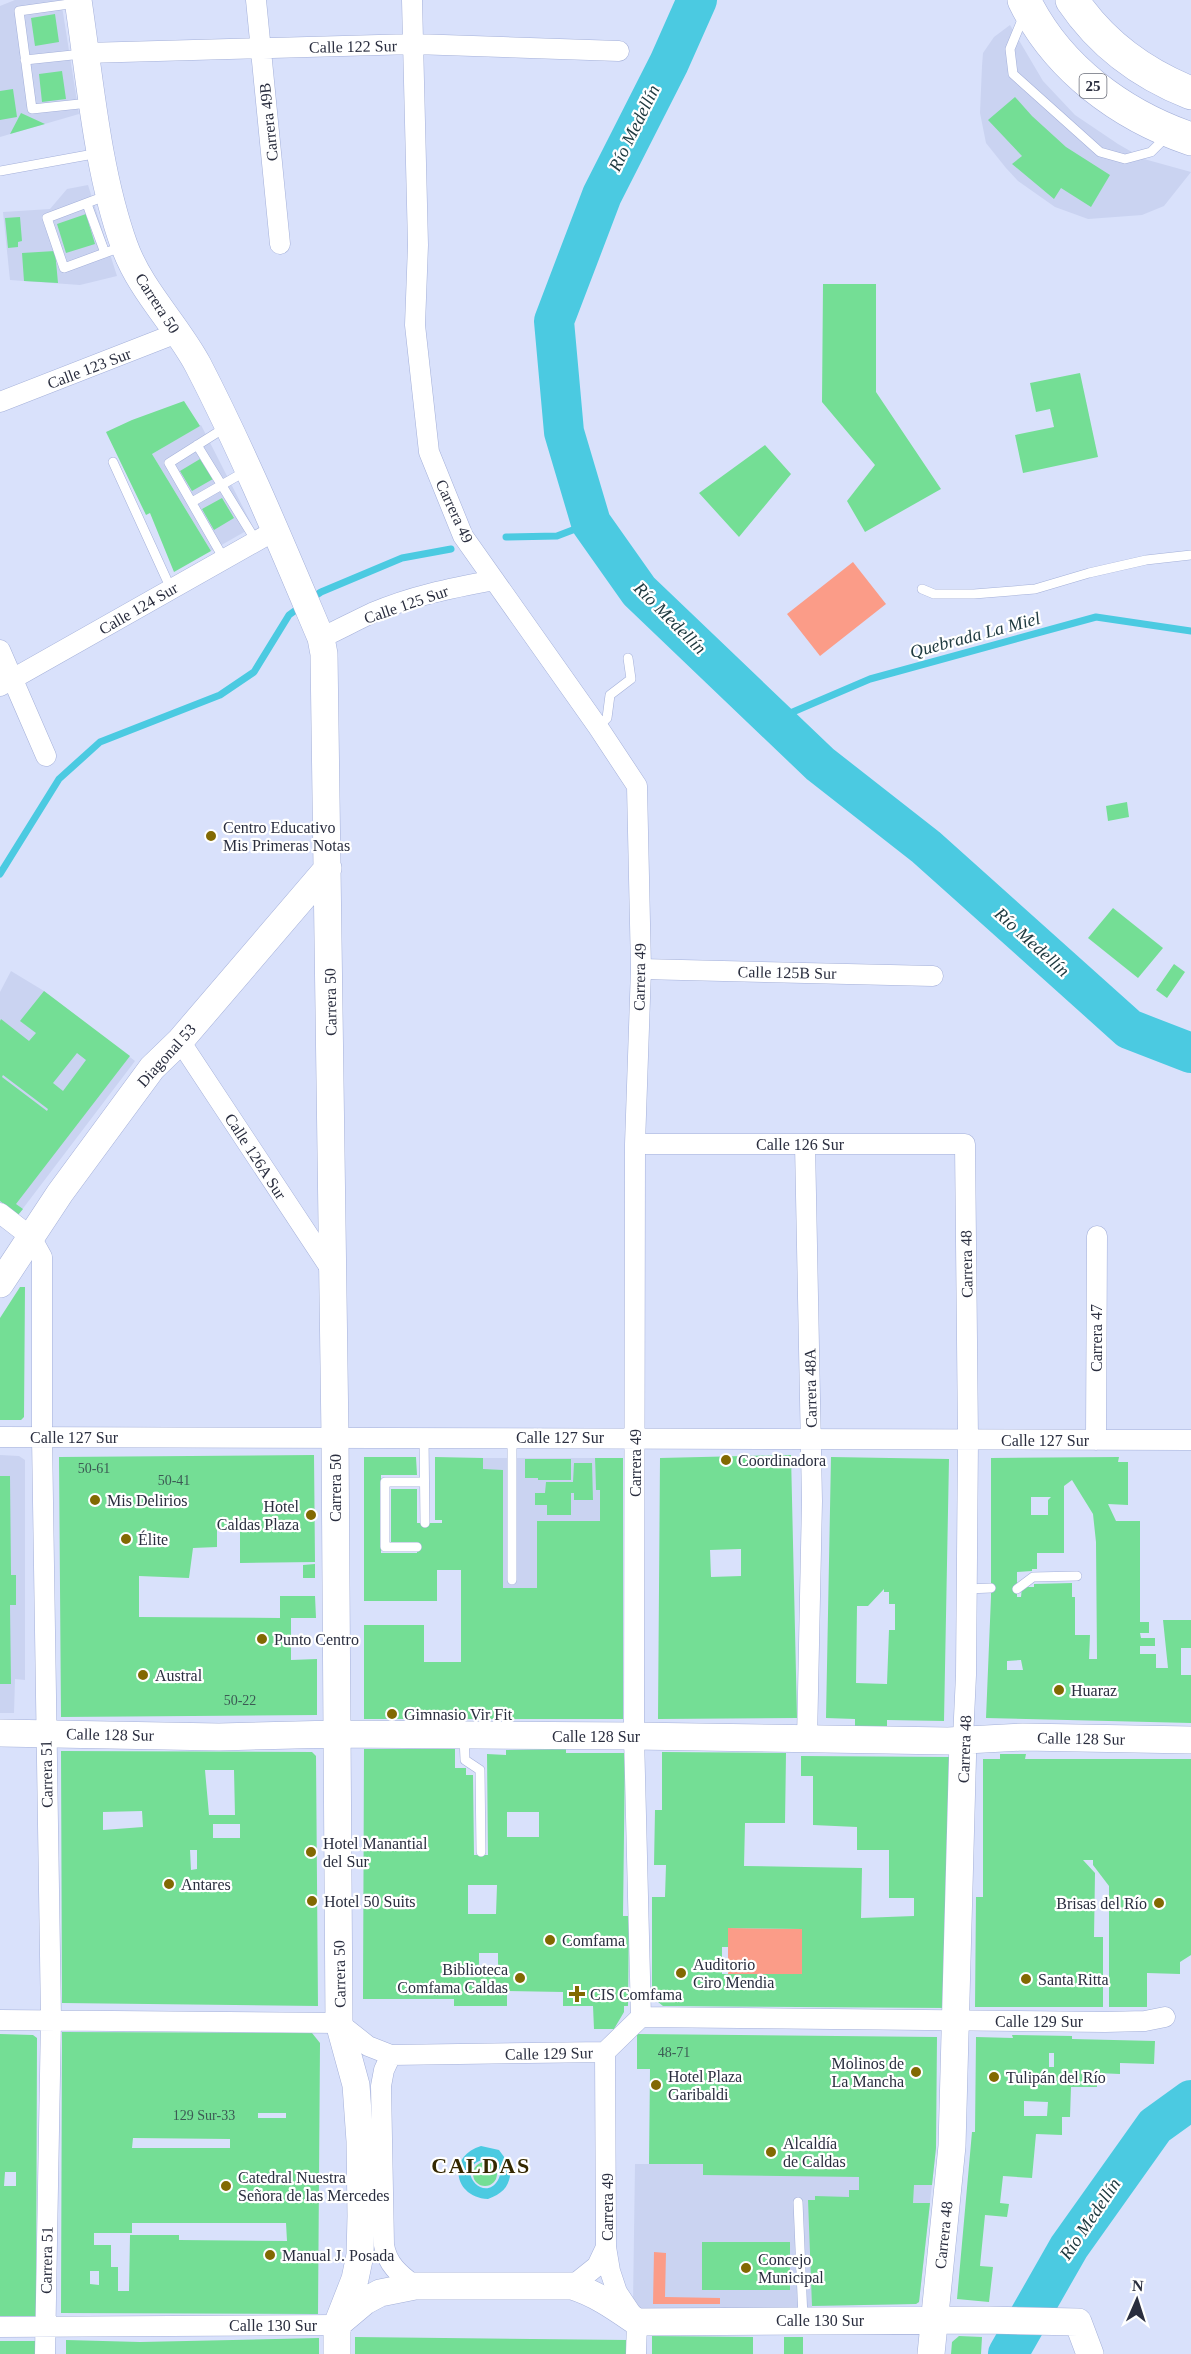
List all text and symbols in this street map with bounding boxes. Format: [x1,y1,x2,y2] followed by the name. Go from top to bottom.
[309,37,398,56] street label: Calle 122 Sur
[1080,74,1106,98] road number: 25
[256,82,281,162] street label: Carrera 49B
[604,82,663,175] water label: Río Medellín
[132,270,183,336] street label: Carrera 50
[45,345,134,392] street label: Calle 123 Sur
[432,477,477,546] street label: Carrera 49
[629,577,710,658] water label: Río Medellín
[96,579,181,638] street label: Calle 124 Sur
[362,582,451,627] street label: Calle 125 Sur
[908,608,1042,662] water label: Quebrada La Miel
[223,819,350,854] place label: Centro Educativo Mis Primeras Notas
[204,829,218,843] marker: Centro Educativo Mis Primeras Notas
[990,903,1073,981] water label: Río Medellín
[630,943,649,1011] street label: Carrera 49
[738,963,837,982] street label: Calle 125B Sur
[321,968,340,1036] street label: Carrera 50
[134,1020,200,1091] street label: Diagonal 53
[222,1110,290,1203] street label: Calle 126A Sur
[756,1136,845,1153] street label: Calle 126 Sur
[957,1230,976,1298] street label: Carrera 48
[1088,1304,1105,1372] street label: Carrera 47
[801,1348,820,1428] street label: Carrera 48A
[30,1429,119,1446] street label: Calle 127 Sur
[516,1429,605,1446] street label: Calle 127 Sur
[627,1429,644,1497] street label: Carrera 49
[1001,1432,1090,1449] street label: Calle 127 Sur
[738,1452,826,1469] place label: Coordinadora
[719,1453,733,1467] marker: Coordinadora
[327,1454,344,1522] street label: Carrera 50
[78,1461,110,1476] house number: 50-61
[158,1473,190,1488] house number: 50-41
[107,1492,187,1509] place label: Mis Delirios
[88,1493,102,1507] marker: Mis Delirios
[217,1498,300,1533] place label: Hotel Caldas Plaza
[304,1508,318,1522] marker: Hotel Caldas Plaza
[138,1530,168,1548] place label: Élite
[119,1532,133,1546] marker: Élite
[274,1631,359,1648] place label: Punto Centro
[255,1632,269,1646] marker: Punto Centro
[155,1667,203,1684] place label: Austral
[136,1668,150,1682] marker: Austral
[1071,1682,1117,1699] place label: Huaraz
[1052,1683,1066,1697] marker: Huaraz
[224,1693,256,1708] house number: 50-22
[404,1706,513,1723] place label: Gimnasio Vir Fit
[385,1707,399,1721] marker: Gimnasio Vir Fit
[955,1715,974,1783] street label: Carrera 48
[66,1725,155,1744] street label: Calle 128 Sur
[552,1728,641,1745] street label: Calle 128 Sur
[1037,1729,1126,1748] street label: Calle 128 Sur
[37,1740,56,1808] street label: Carrera 51
[323,1835,428,1870] place label: Hotel Manantial del Sur
[304,1845,318,1859] marker: Hotel Manantial del Sur
[181,1876,231,1893] place label: Antares
[162,1877,176,1891] marker: Antares
[324,1893,416,1910] place label: Hotel 50 Suits
[305,1894,319,1908] marker: Hotel 50 Suits
[1056,1895,1147,1912] place label: Brisas del Río
[1152,1896,1166,1910] marker: Brisas del Río
[562,1932,625,1949] place label: Comfama
[543,1933,557,1947] marker: Comfama
[330,1940,349,2008] street label: Carrera 50
[693,1956,774,1991] place label: Auditorio Ciro Mendia
[397,1961,508,1996] place label: Biblioteca Comfama Caldas
[674,1966,688,1980] marker: Auditorio Ciro Mendia
[513,1971,527,1985] marker: Biblioteca Comfama Caldas
[1038,1971,1109,1988] place label: Santa Ritta
[1019,1972,1033,1986] marker: Santa Ritta
[568,1985,586,2003] marker: CIS Comfama
[590,1986,682,2003] place label: CIS Comfama
[995,2013,1084,2030] street label: Calle 129 Sur
[505,2044,594,2063] street label: Calle 129 Sur
[658,2045,690,2060] house number: 48-71
[832,2055,904,2090] place label: Molinos de La Mancha
[909,2065,923,2079] marker: Molinos de La Mancha
[668,2068,742,2103] place label: Hotel Plaza Garibaldi
[1006,2069,1106,2087] place label: Tulipán del Río
[987,2070,1001,2084] marker: Tulipán del Río
[649,2078,663,2092] marker: Hotel Plaza Garibaldi
[173,2108,235,2123] house number: 129 Sur-33
[783,2135,846,2170] place label: Alcaldía de Caldas
[764,2145,778,2159] marker: Alcaldía de Caldas
[431,2153,531,2178] district label: CALDAS
[238,2169,390,2204] place label: Catedral Nuestra Señora de las Mercedes
[599,2173,616,2241] street label: Carrera 49
[1055,2175,1124,2264] water label: Río Medellín
[219,2179,233,2193] marker: Catedral Nuestra Señora de las Mercedes
[931,2200,956,2270] street label: Carrera 48
[37,2226,56,2294] street label: Carrera 51
[282,2247,394,2264] place label: Manual J. Posada
[263,2248,277,2262] marker: Manual J. Posada
[758,2251,824,2287] place label: Concejo Municipal
[739,2261,753,2275] marker: Concejo Municipal
[1107,2270,1167,2330] north arrow
[1132,2277,1144,2294] text: N
[776,2312,865,2329] street label: Calle 130 Sur
[229,2317,318,2334] street label: Calle 130 Sur

